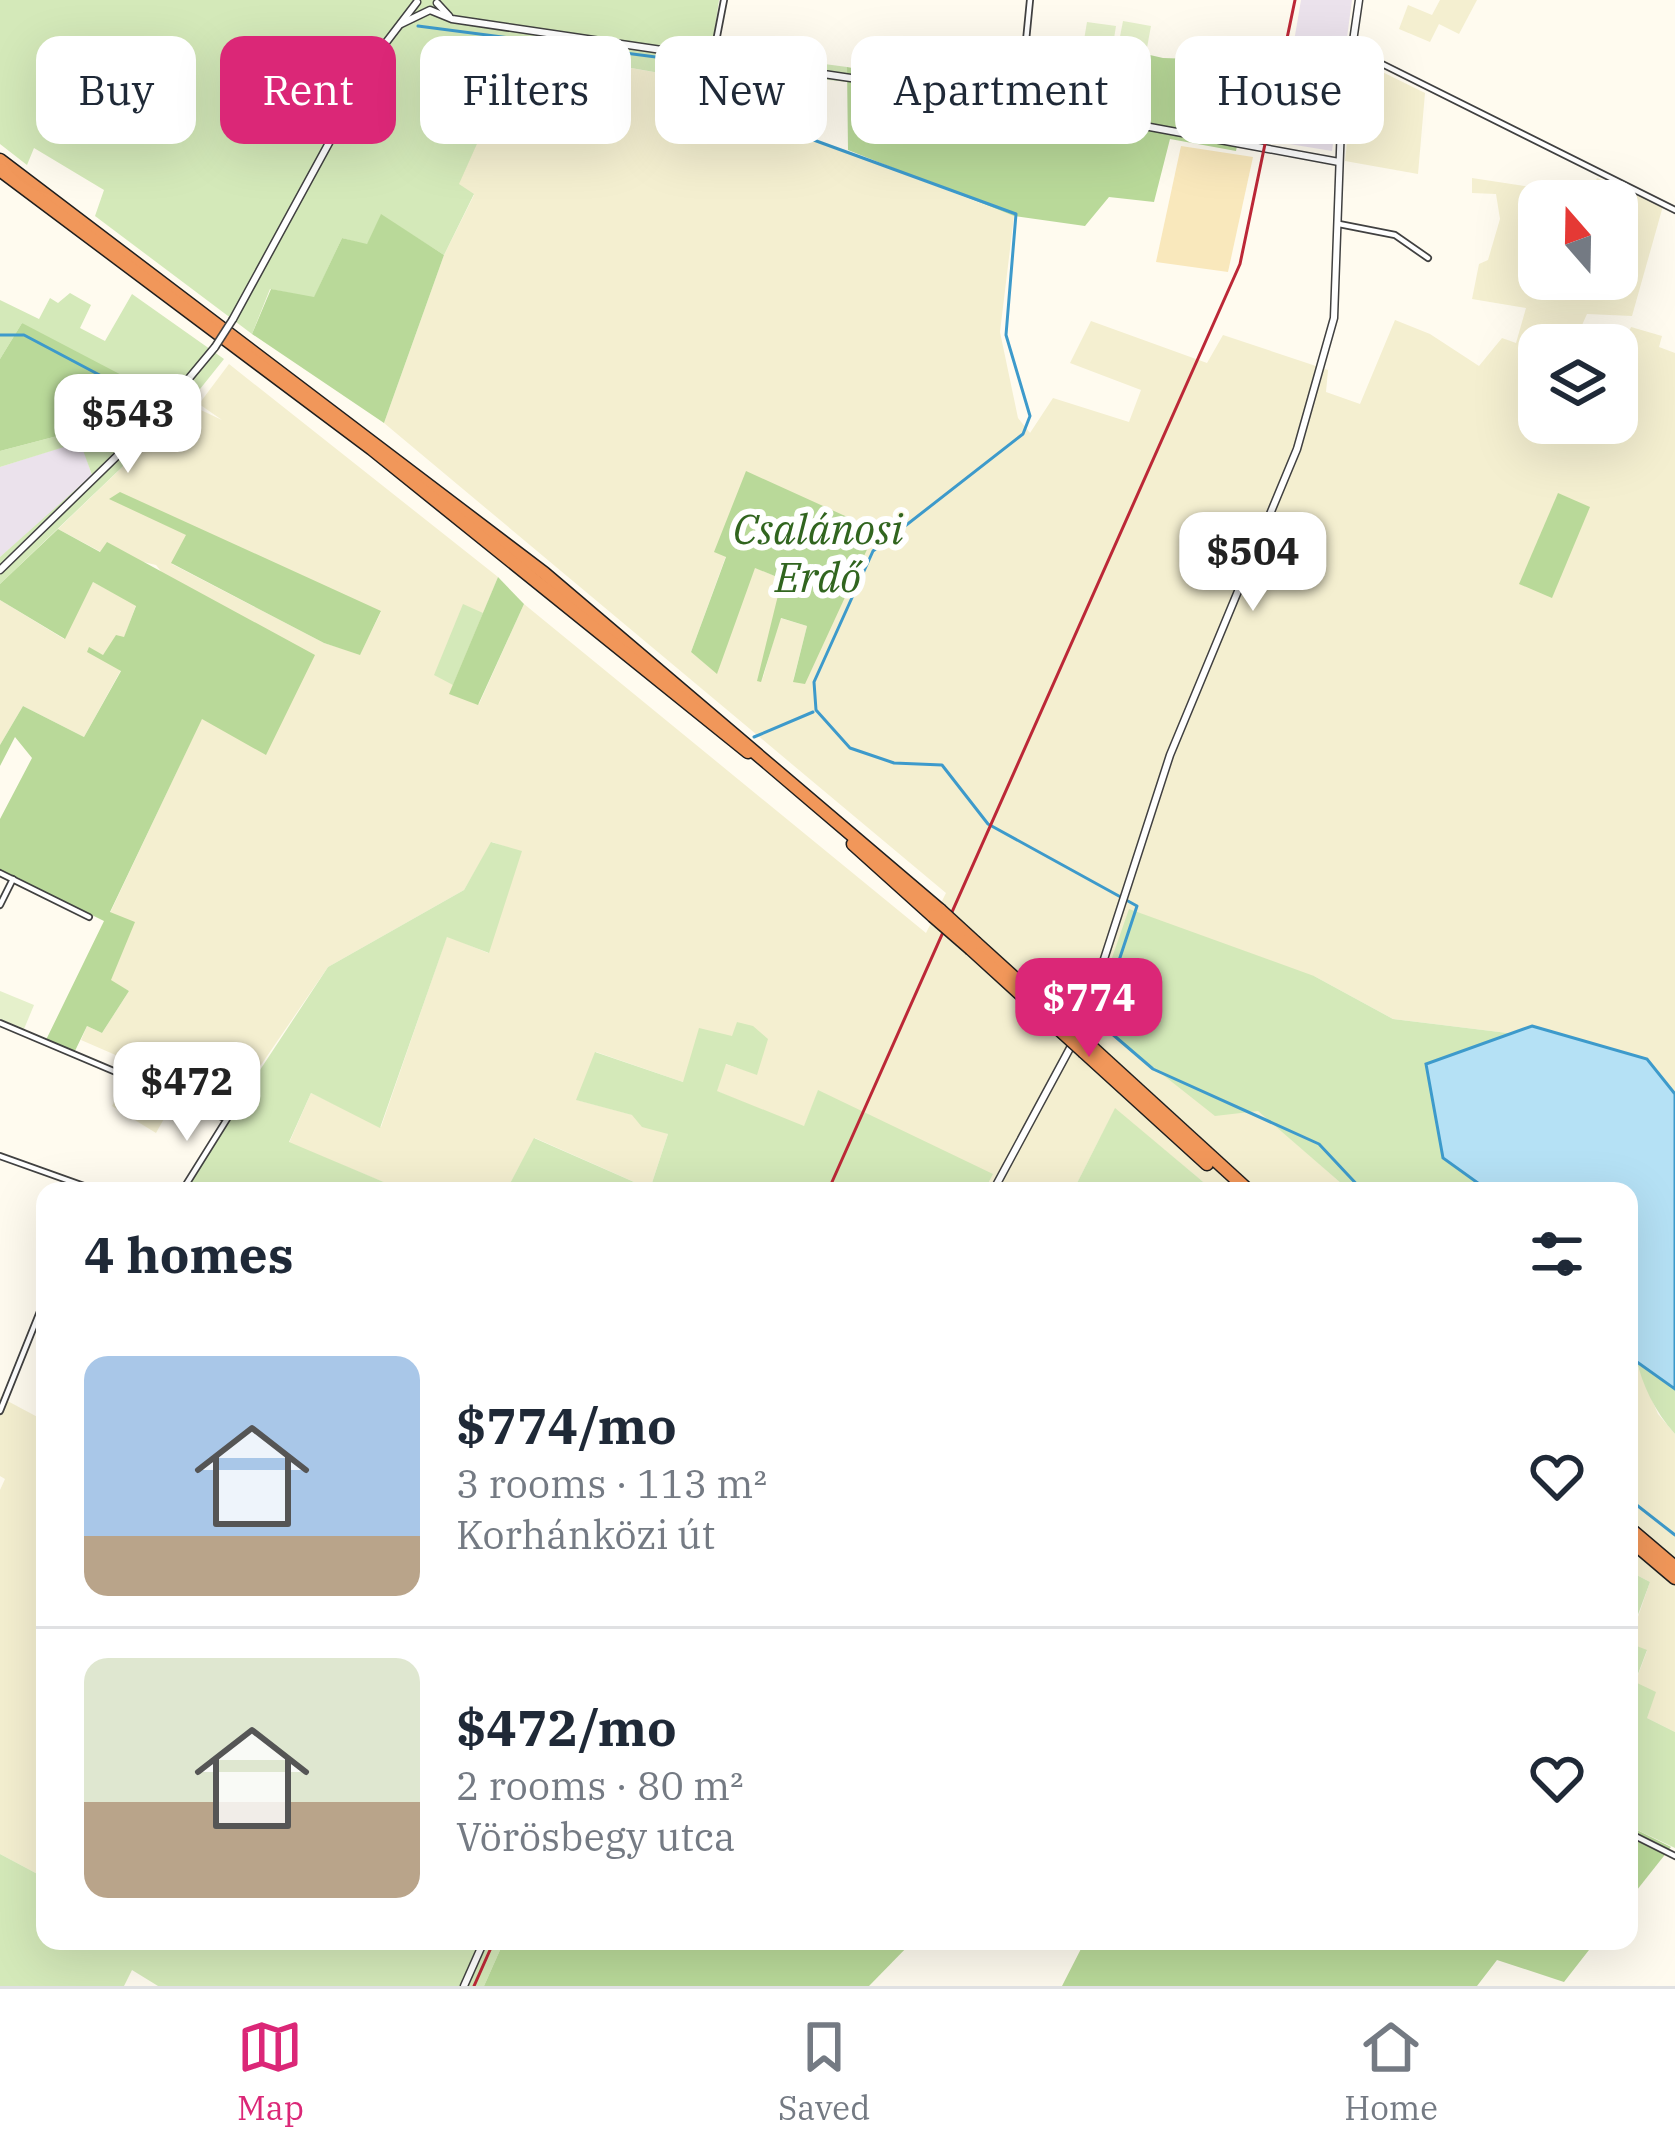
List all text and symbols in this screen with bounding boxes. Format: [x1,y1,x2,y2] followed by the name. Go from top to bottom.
[36,36,196,144] chip: Buy
[220,36,396,144] chip: Rent
[420,36,631,144] chip: Filters
[655,36,827,144] chip: New
[851,36,1151,144] chip: Apartment
[1175,36,1384,144] chip: House
[1518,180,1638,300] north arrow
[1518,180,1638,444] map controls
[1518,324,1638,444] button: layers
[57,374,199,476] pin: $543
[81,387,175,438] text: $543
[733,501,904,604] park label: Csalánosi Erdő
[1182,512,1324,614] pin: $504
[1206,525,1300,576] text: $504
[1018,958,1160,1060] pin: $774
[1042,971,1136,1022] text: $774
[116,1042,258,1144] pin: $472
[140,1055,234,1106] text: $472
[84,1221,294,1287] text: 4 homes
[1524,1221,1590,1287] icon: filters
[456,1392,677,1458] text: $774/mo
[180,1404,324,1548] icon: home
[1524,1443,1590,1509] icon: heart
[456,1458,767,1509] text: 3 rooms · 113 m²
[456,1509,715,1560] text: Korhánközi út
[456,1694,677,1760] text: $472/mo
[180,1706,324,1850] icon: home
[1524,1745,1590,1811] icon: heart
[456,1760,744,1811] text: 2 rooms · 80 m²
[456,1811,735,1862] text: Vörösbegy utca
[237,2014,304,2129] tab: Map
[778,2014,870,2129] tab: Saved
[1344,2014,1438,2129] tab: Home

